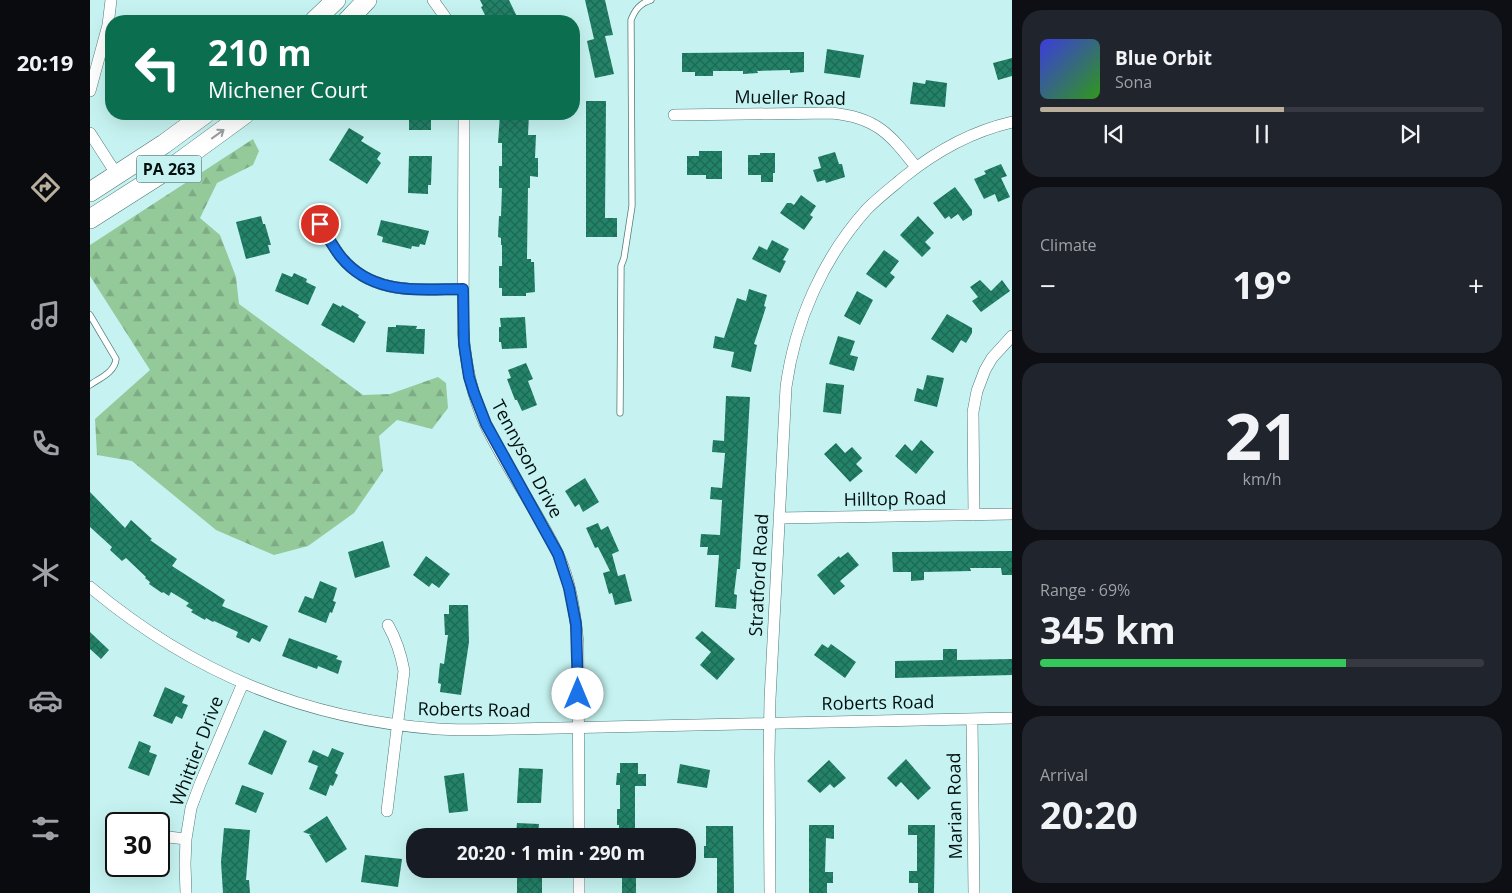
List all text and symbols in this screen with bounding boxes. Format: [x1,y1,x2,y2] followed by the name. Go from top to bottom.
[208,29,312,76] text: 210 m
[125,35,190,100] icon: left
[1115,45,1212,71] text: Blue Orbit
[17,47,73,77] text: 20:19
[1115,71,1152,93] text: Sona
[208,74,368,104] text: Michener Court
[734,84,846,110] street label: Mueller Road
[1100,120,1128,148] icon: previous
[1248,120,1276,148] icon: pause
[1396,120,1424,148] icon: next
[211,129,225,139] one-way arrow
[136,156,202,182] road number: PA 263
[28,170,63,205] icon: directions
[299,203,341,245] pin
[306,210,334,238] icon: arrive
[1040,234,1097,256] text: Climate
[1232,258,1292,310] text: 19°
[1040,266,1056,304] text: −
[1468,266,1484,304] text: +
[28,298,63,333] icon: music
[1225,391,1299,479] text: 21
[487,395,569,522] street label: Tennyson Drive
[28,426,63,461] icon: phone
[1243,468,1281,490] text: km/h
[843,485,947,511] street label: Hilltop Road
[743,513,773,637] street label: Stratford Road
[28,555,63,590] icon: climate
[1040,579,1130,601] text: Range · 69%
[1040,603,1176,655] text: 345 km
[551,667,603,719] position arrow
[28,683,63,718] icon: car
[821,689,935,715] street label: Roberts Road
[164,692,228,809] street label: Whittier Drive
[417,696,531,722] street label: Roberts Road
[941,752,967,860] street label: Marian Road
[1040,764,1088,786] text: Arrival
[1040,788,1138,840] text: 20:20
[28,811,63,846] icon: filters
[105,812,170,877] speed limit sign: 30
[457,840,645,866] text: 20:20 · 1 min · 290 m

